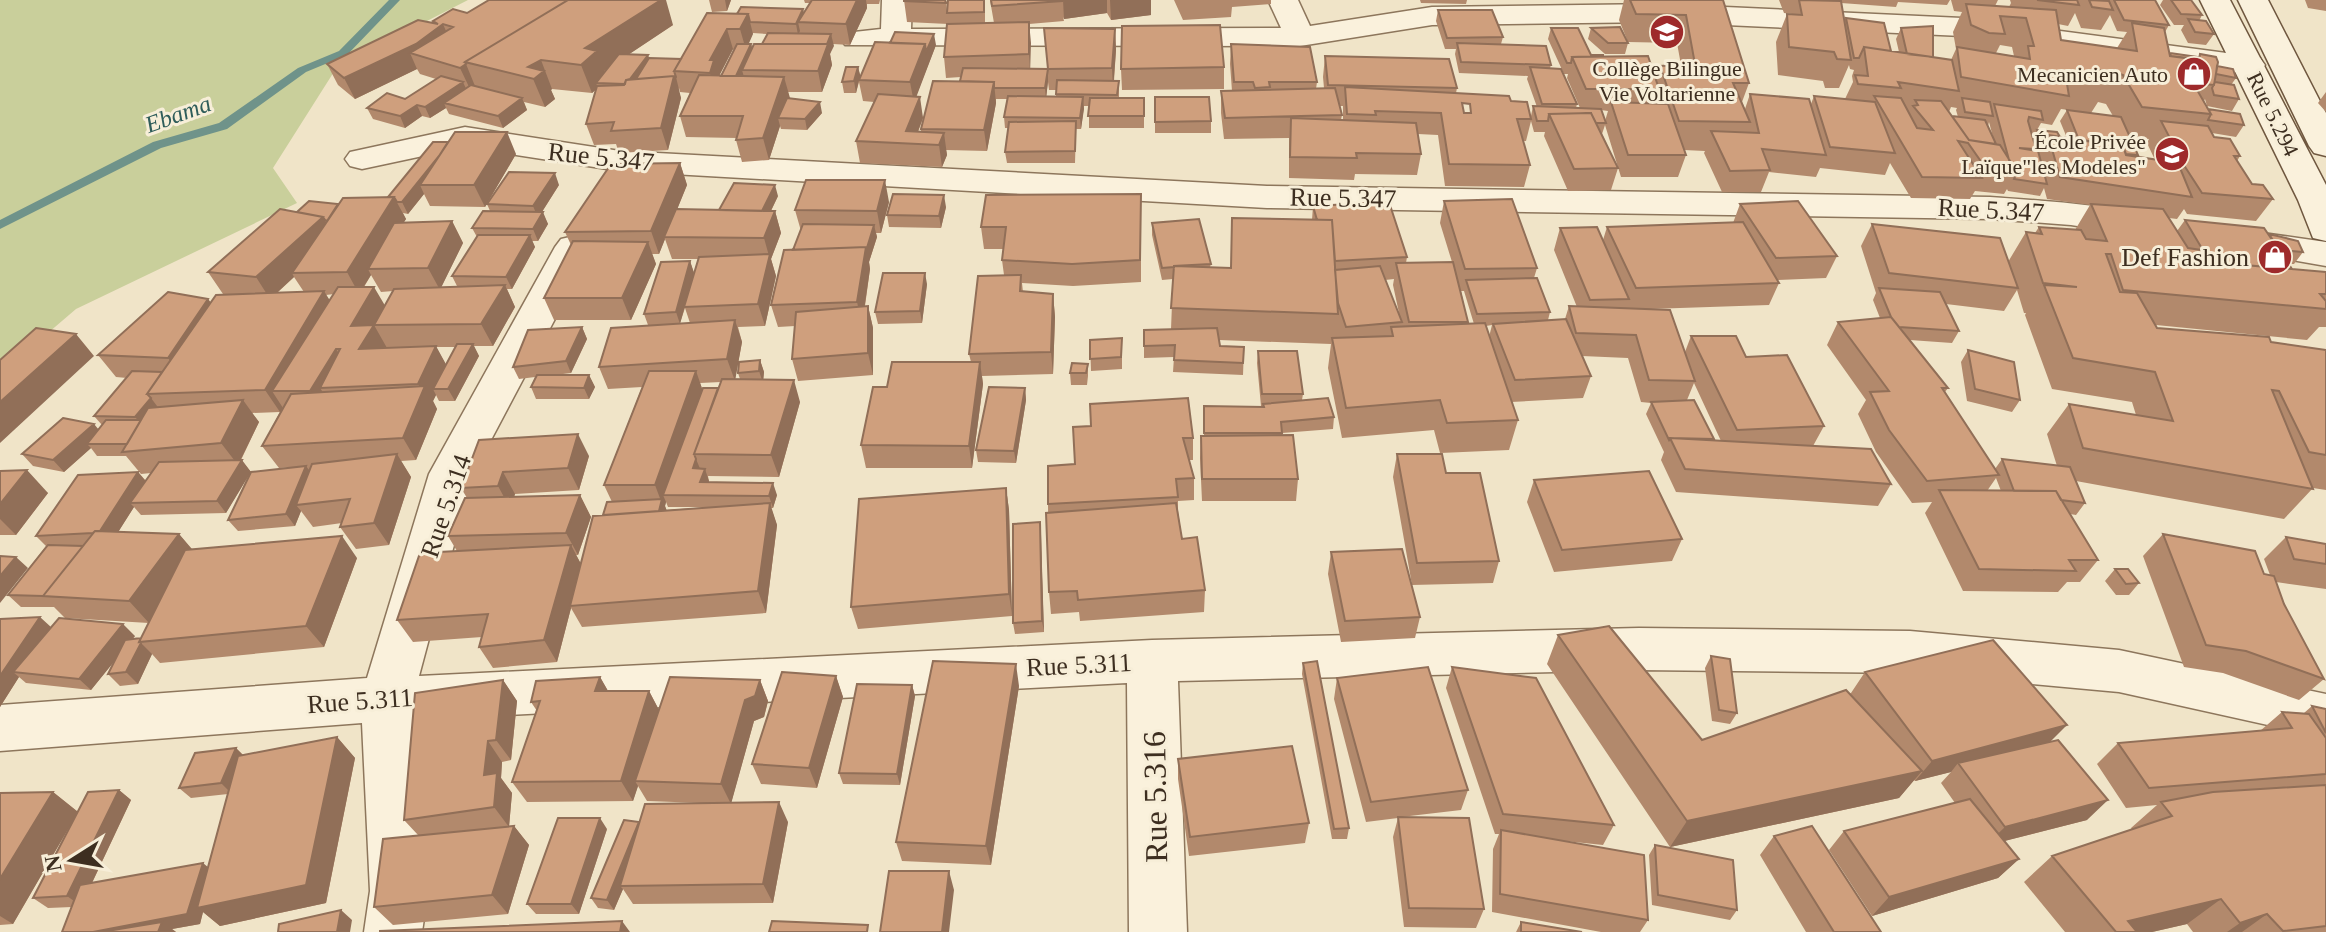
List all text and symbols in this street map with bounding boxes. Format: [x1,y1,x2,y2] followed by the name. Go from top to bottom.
[1648,13,1686,51] school or university icon: Collège Bilingue Vie Voltarienne
[2175,55,2213,93] shop icon: Mecanicien Auto
[1592,56,1742,106] place label: Collège Bilingue Vie Voltarienne
[2017,62,2168,87] place label: Mecanicien Auto
[2242,68,2304,160] street label: Rue 5.294
[141,90,214,138] water label: Ebama
[1961,129,2146,179] place label: École Privée Laïque"les Modeles"
[2153,135,2191,173] school or university icon: École Privée Laïque"les Modeles"
[546,137,656,177] street label: Rue 5.347
[1289,183,1397,213] street label: Rue 5.347
[1937,193,2045,227] street label: Rue 5.347
[2256,238,2294,276] shop icon: Def Fashion
[2121,243,2249,272] place label: Def Fashion
[415,451,477,561] street label: Rue 5.314
[1025,648,1133,682] street label: Rue 5.311
[306,683,414,719] street label: Rue 5.311
[1136,731,1174,863] street label: Rue 5.316
[32,820,112,900] north arrow
[39,853,67,874] text: N

